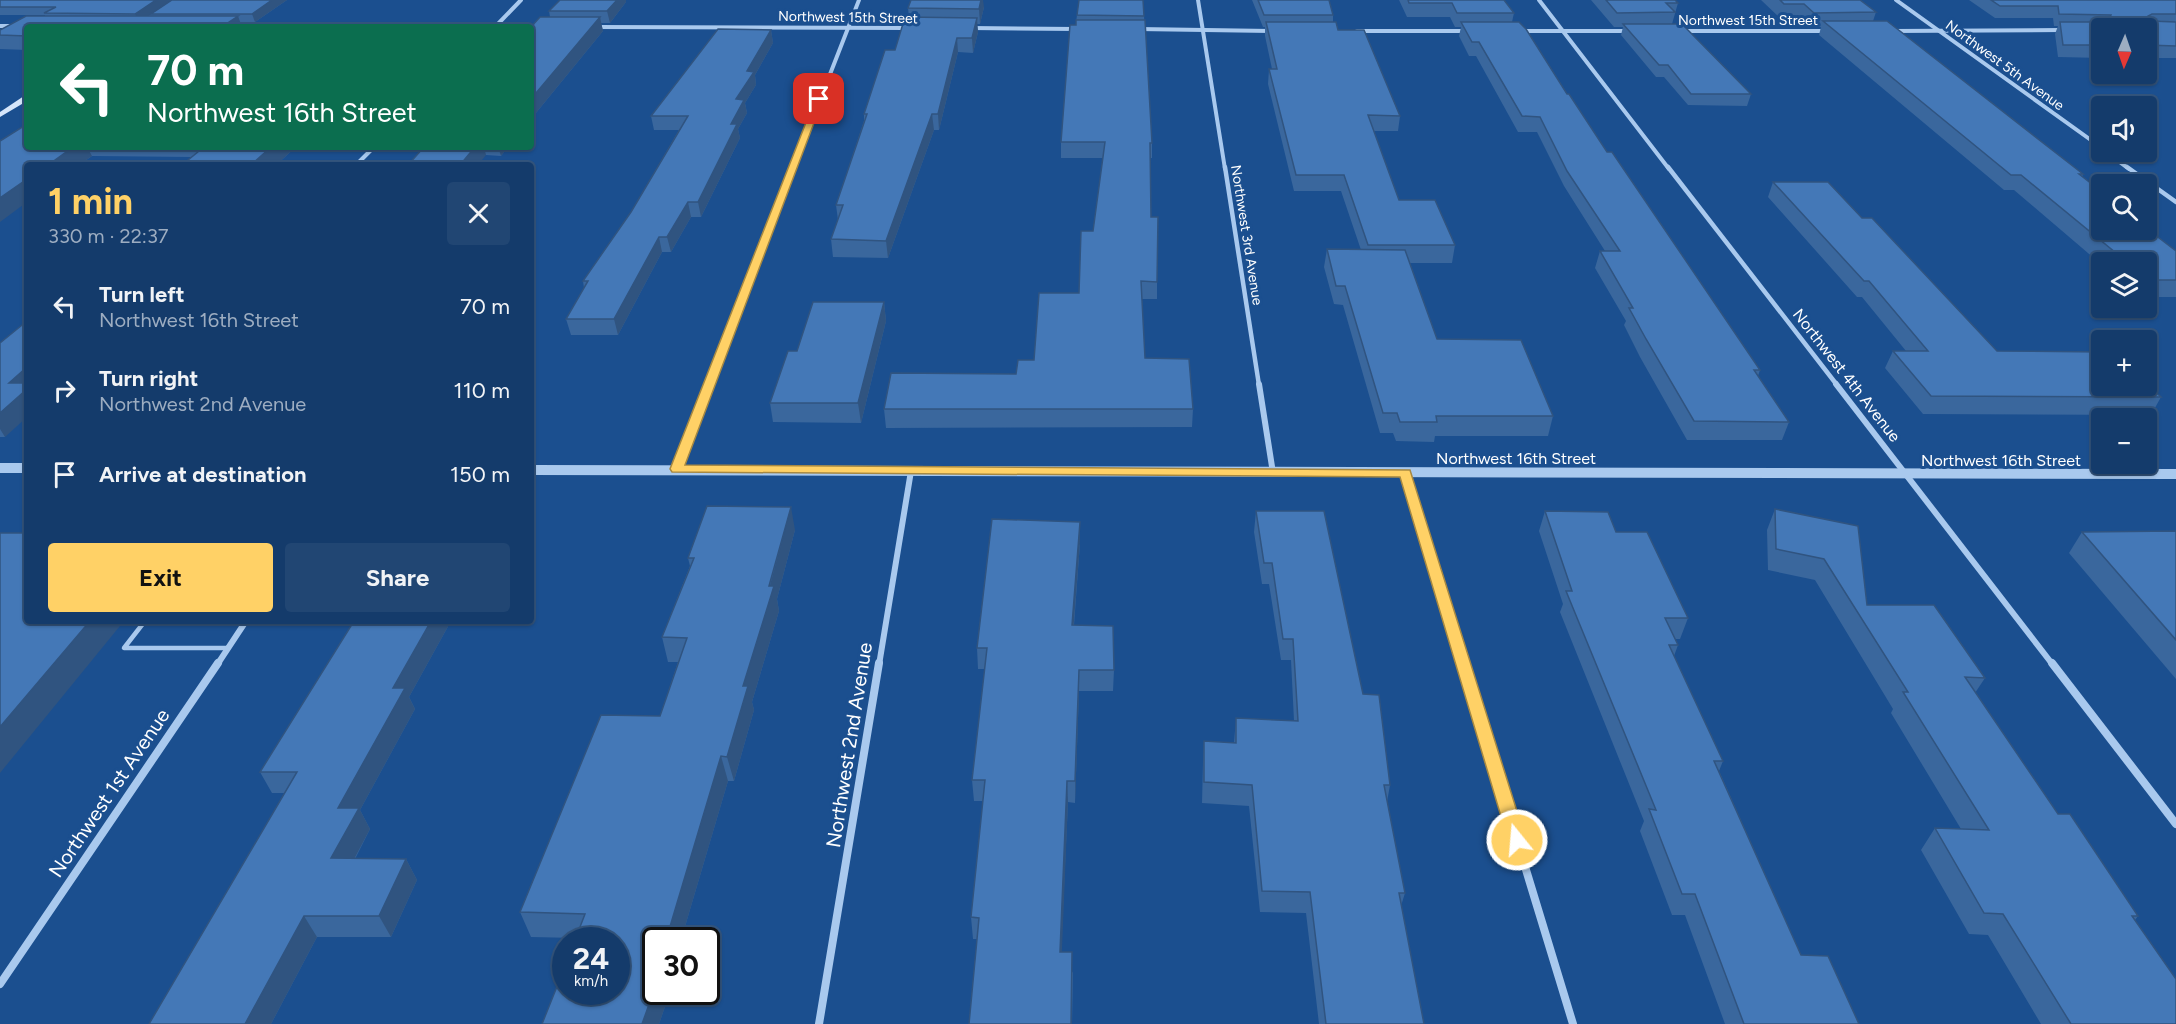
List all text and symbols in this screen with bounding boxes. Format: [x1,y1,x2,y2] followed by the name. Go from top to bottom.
[778,8,918,27] street label: Northwest 15th Street
[1678,12,1818,29] street label: Northwest 15th Street
[1942,17,2068,114] street label: Northwest 5th Avenue
[2091,18,2157,84] north arrow
[2091,18,2157,474] map controls
[147,45,244,96] text: 70 m
[48,48,126,126] icon: left
[793,73,844,124] pin
[802,82,835,115] icon: arrive
[147,96,417,129] text: Northwest 16th Street
[2091,96,2157,162] button: sound
[1227,164,1266,307] street label: Northwest 3rd Avenue
[2091,174,2157,240] button: search
[48,180,133,223] text: 1 min
[447,182,510,245] button: close
[48,224,169,248] text: 330 m · 22:37
[2091,252,2157,318] button: layers
[99,281,185,308] text: Turn left
[48,290,81,323] icon: left
[460,293,510,320] text: 70 m
[1789,305,1905,446] street label: Northwest 4th Avenue
[99,308,299,332] text: Northwest 16th Street
[2091,330,2157,396] button: +
[99,365,198,392] text: Turn right
[48,374,81,407] icon: right
[454,377,510,404] text: 110 m
[99,392,306,416] text: Northwest 2nd Avenue
[2091,408,2157,474] button: −
[1436,449,1596,468] street label: Northwest 16th Street
[1921,451,2081,470] street label: Northwest 16th Street
[48,458,81,491] icon: arrive
[99,461,307,488] text: Arrive at destination
[450,461,510,488] text: 150 m
[48,543,273,612] button: Exit
[285,543,510,612] button: Share
[821,641,877,849] street label: Northwest 2nd Avenue
[44,704,174,882] street label: Northwest 1st Avenue
[1485,808,1549,872] position arrow
[642,927,720,1005] speed limit sign: 30
[573,940,609,977] text: 24
[574,972,608,990] text: km/h

